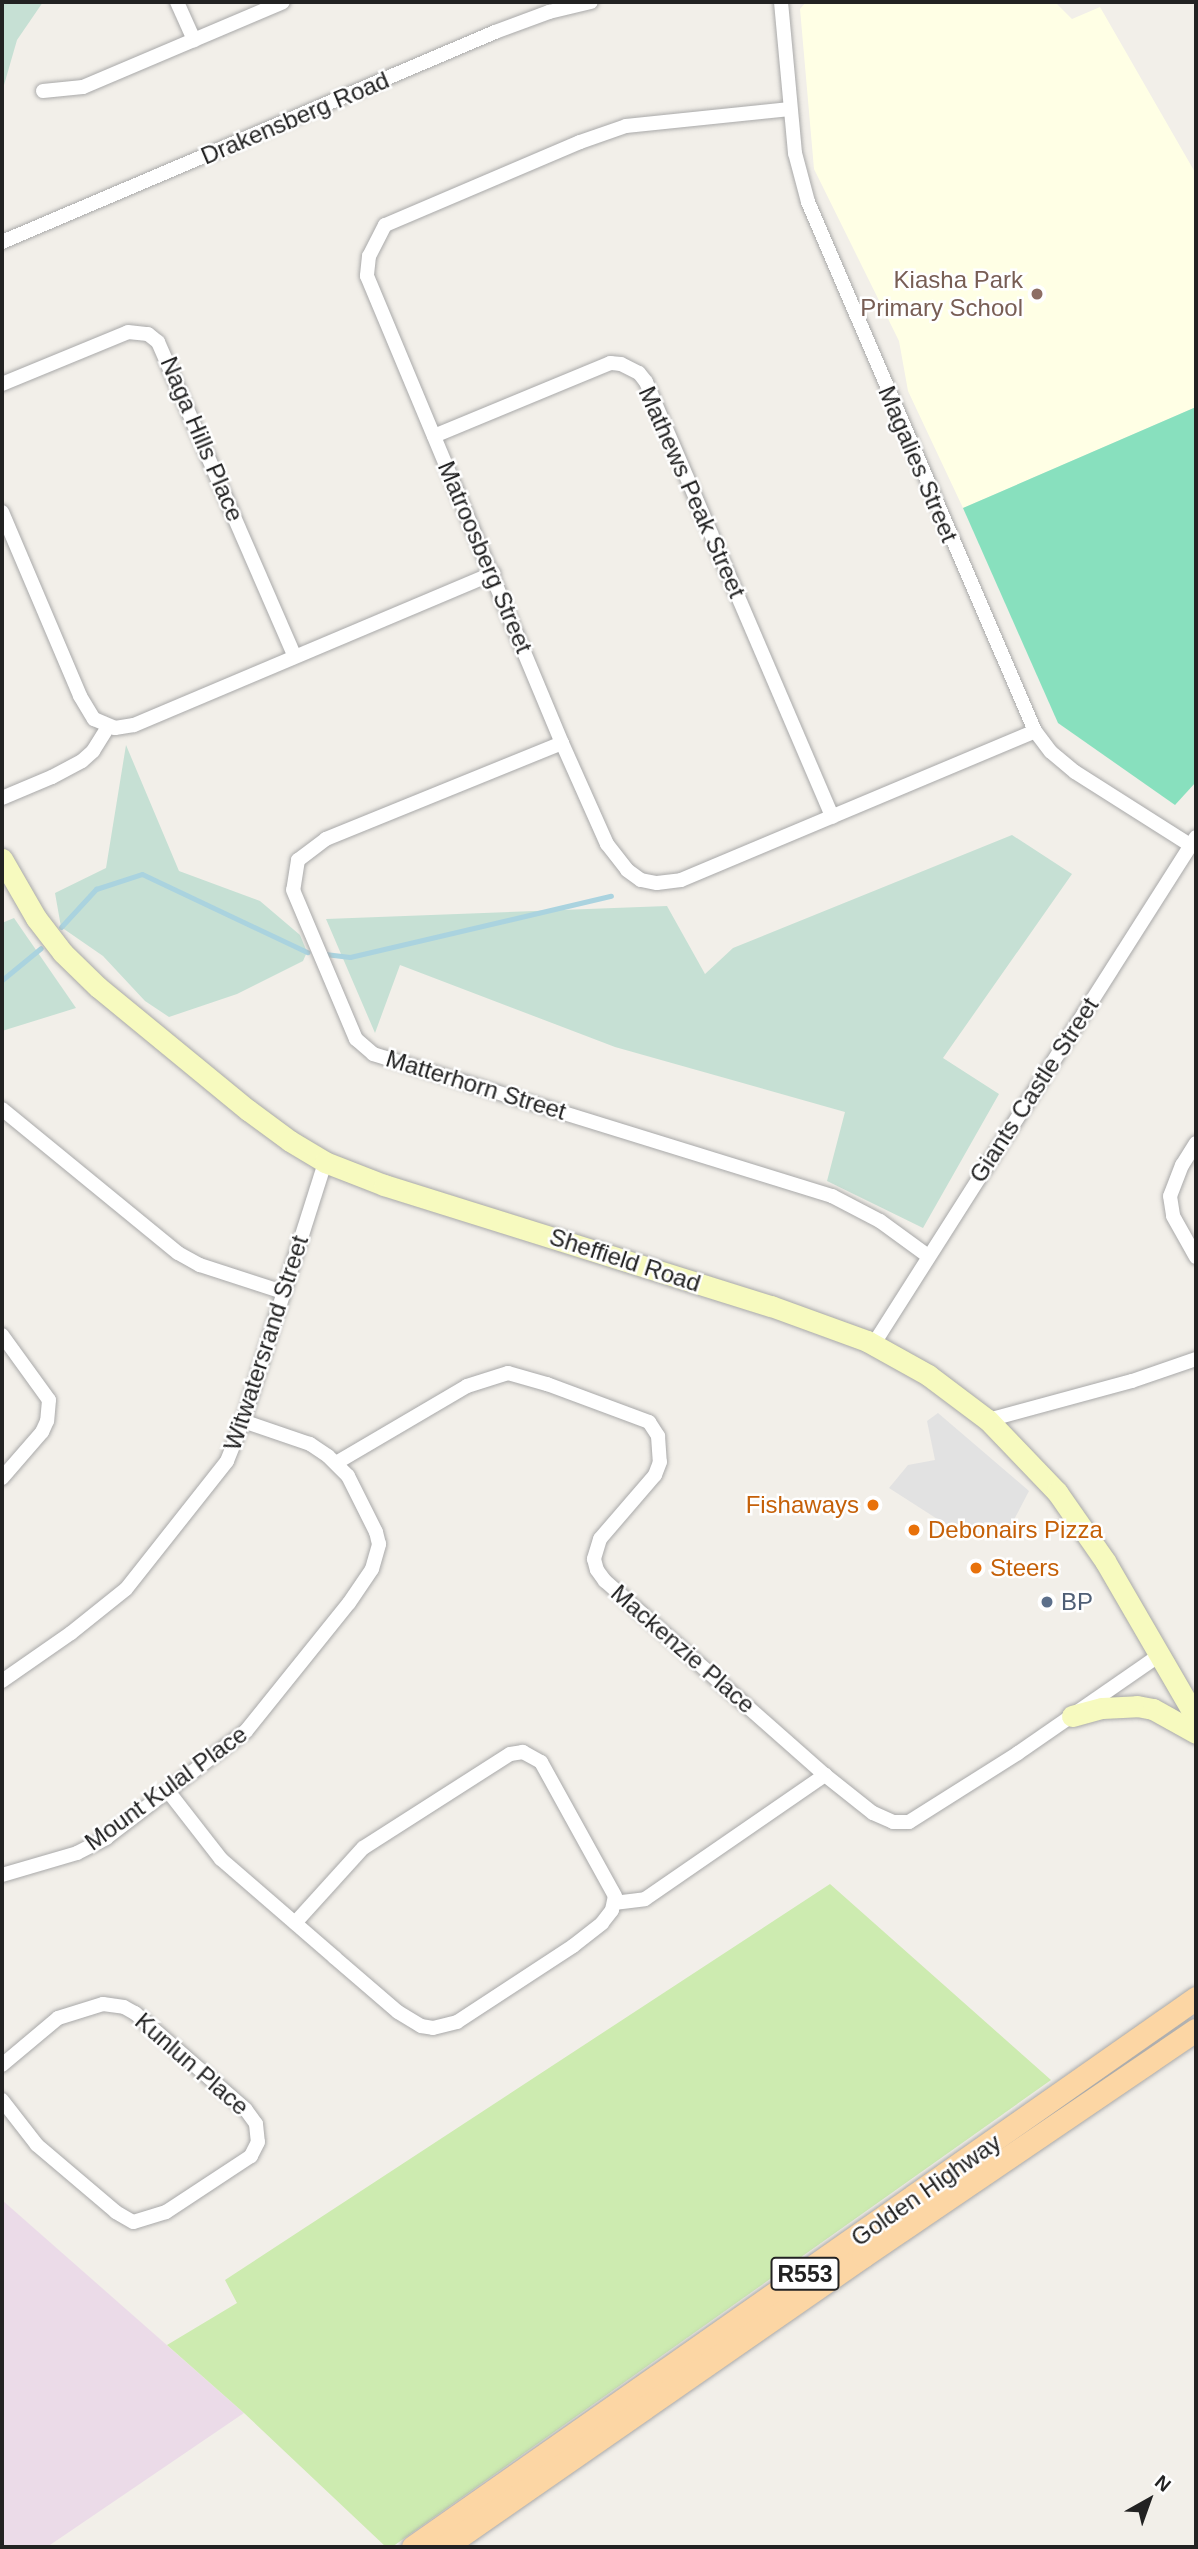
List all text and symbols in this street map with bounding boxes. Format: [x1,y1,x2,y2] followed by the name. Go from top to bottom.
[197,65,393,171] street label: Drakensberg Road
[860,266,1023,322] place label: Kiasha Park Primary School
[1029,286,1045,302] marker: Kiasha Park Primary School
[154,352,250,526] street label: Naga Hills Place
[632,382,752,602] street label: Mathews Peak Street
[872,382,964,546] street label: Magalies Street
[432,457,538,657] street label: Matroosberg Street
[963,992,1105,1188] street label: Giants Castle Street
[382,1044,570,1126] street label: Matterhorn Street
[546,1222,704,1298] street label: Sheffield Road
[218,1232,314,1454] street label: Witwatersrand Street
[746,1491,859,1519] place label: Fishaways
[865,1497,881,1513] marker: Fishaways
[928,1516,1103,1544] place label: Debonairs Pizza
[906,1522,922,1538] marker: Debonairs Pizza
[990,1554,1059,1582] place label: Steers
[968,1560,984,1576] marker: Steers
[605,1579,761,1719] street label: Mackenzie Place
[1061,1588,1093,1616] place label: BP
[1039,1594,1055,1610] marker: BP
[79,1719,253,1857] street label: Mount Kulal Place
[129,2007,255,2121] street label: Kunlun Place
[846,2128,1006,2252] street label: Golden Highway
[770,2254,840,2294] road number: R553
[1114,2465,1184,2535] north arrow
[1151,2471,1175,2496] text: N

